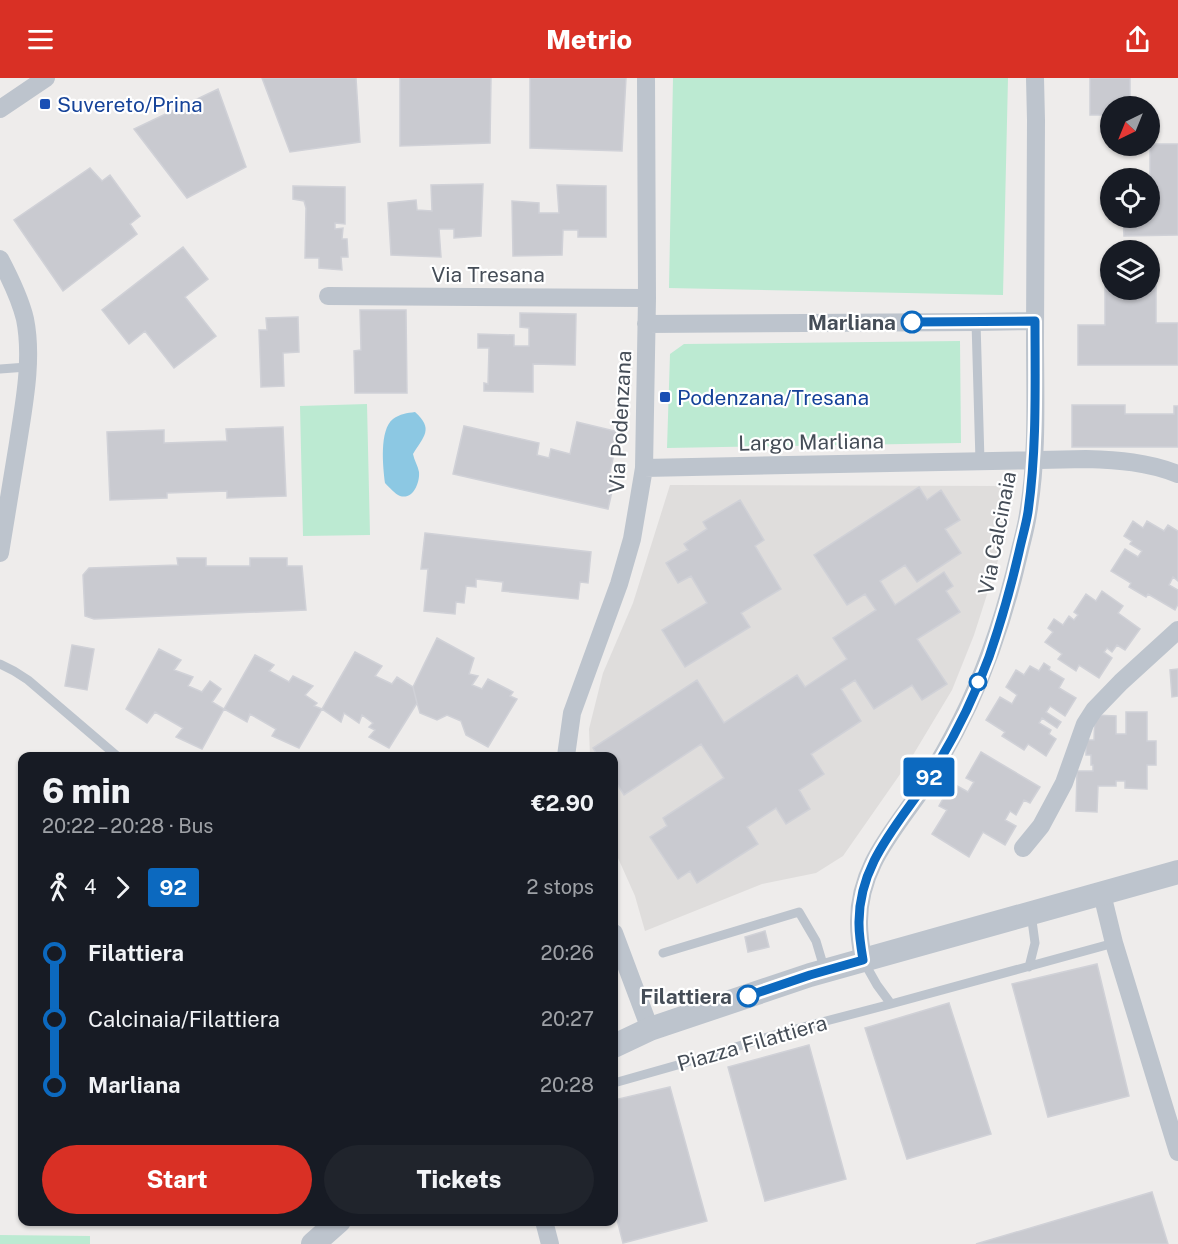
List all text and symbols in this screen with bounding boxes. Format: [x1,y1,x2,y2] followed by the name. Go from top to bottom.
[24,23,57,56] icon: menu
[546,23,632,55] text: Metrio
[1121,23,1154,56] icon: share
[57,92,203,117] place label: Suvereto/Prina
[1100,96,1160,156] north arrow
[1100,96,1160,300] map controls
[38,97,52,111] marker: Suvereto/Prina
[1100,168,1160,228] button: locate
[1100,240,1160,300] button: layers
[431,262,545,287] street label: Via Tresana
[808,310,896,335] place label: Marliana
[901,311,923,333] marker: Marliana
[604,350,636,494] street label: Via Podenzana
[677,385,869,410] place label: Podenzana/Tresana
[658,390,672,404] marker: Podenzana/Tresana
[738,428,884,456] street label: Largo Marliana
[973,469,1021,597] street label: Via Calcinaia
[969,673,987,691] unlabelled marker
[902,758,956,796] line badge: 92
[915,765,943,790] text: 92
[42,772,131,810] text: 6 min
[531,790,594,816] text: €2.90
[42,814,213,838] text: 20:22 – 20:28 · Bus
[42,871,75,904] icon: walk
[106,871,139,904] icon: forward
[84,875,97,899] text: 4
[160,875,187,900] text: 92
[527,875,594,899] text: 2 stops
[88,940,184,966] text: Filattiera
[541,941,594,965] text: 20:26
[640,984,732,1009] place label: Filattiera
[737,985,759,1007] marker: Filattiera
[88,1006,280,1032] text: Calcinaia/Filattiera
[541,1007,594,1031] text: 20:27
[674,1010,830,1076] street label: Piazza Filattiera
[88,1072,181,1098] text: Marliana
[540,1073,594,1097] text: 20:28
[42,1145,312,1214] button: Start
[324,1145,594,1214] button: Tickets

